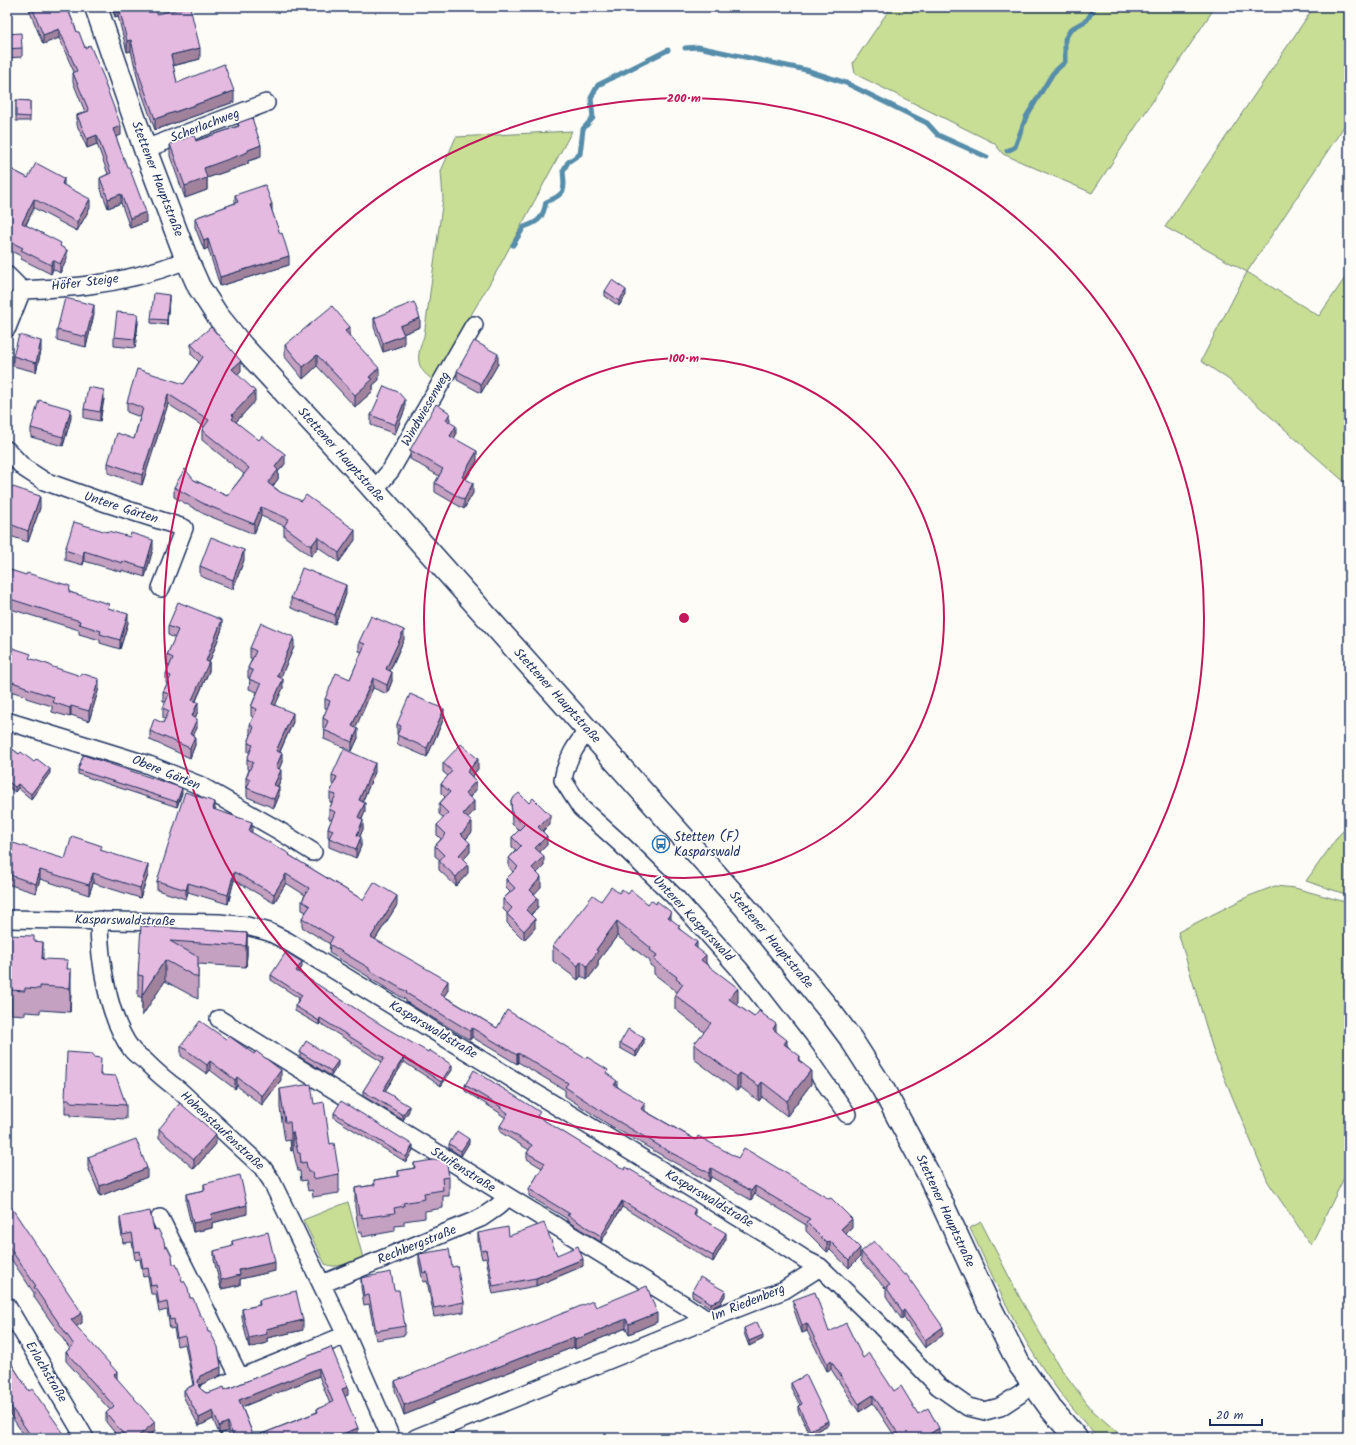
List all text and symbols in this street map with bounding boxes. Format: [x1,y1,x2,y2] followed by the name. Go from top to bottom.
[667,89,701,108] text: 200 m
[167,103,243,149] street label: Scherlachweg
[125,118,189,240] street label: Stettener Hauptstraße
[50,268,120,298] street label: Höfer Steige
[669,349,699,368] text: 100 m
[396,368,456,450] street label: Windwiesenweg
[292,402,390,508] street label: Stettener Hauptstraße
[81,486,161,530] street label: Untere Gärten
[677,611,691,625] centre of rings
[508,643,606,749] street label: Stettener Hauptstraße
[129,750,203,796] street label: Obere Gärten
[674,827,741,863] place label: Stetten (F) Kasparswald
[651,834,671,854] bus stop icon: Stetten (F) Kasparswald
[647,871,739,967] street label: Unterer Kasparswald
[724,886,819,994] street label: Stettener Hauptstraße
[75,910,176,932] street label: Kasparswaldstraße
[385,995,482,1065] street label: Kasparswaldstraße
[175,1086,269,1176] street label: Hohenstaufenstraße
[426,1142,500,1198] street label: Stuifenstraße
[910,1151,981,1271] street label: Stettener Hauptstraße
[661,1164,758,1234] street label: Kasparswaldstraße
[374,1220,460,1270] street label: Rechbergstraße
[708,1279,788,1327] street label: Im Riedenberg
[19,1337,73,1407] street label: Erlachstraße
[1210,1401,1262,1427] scale bar
[1216,1406,1244,1425] text: 20 m

